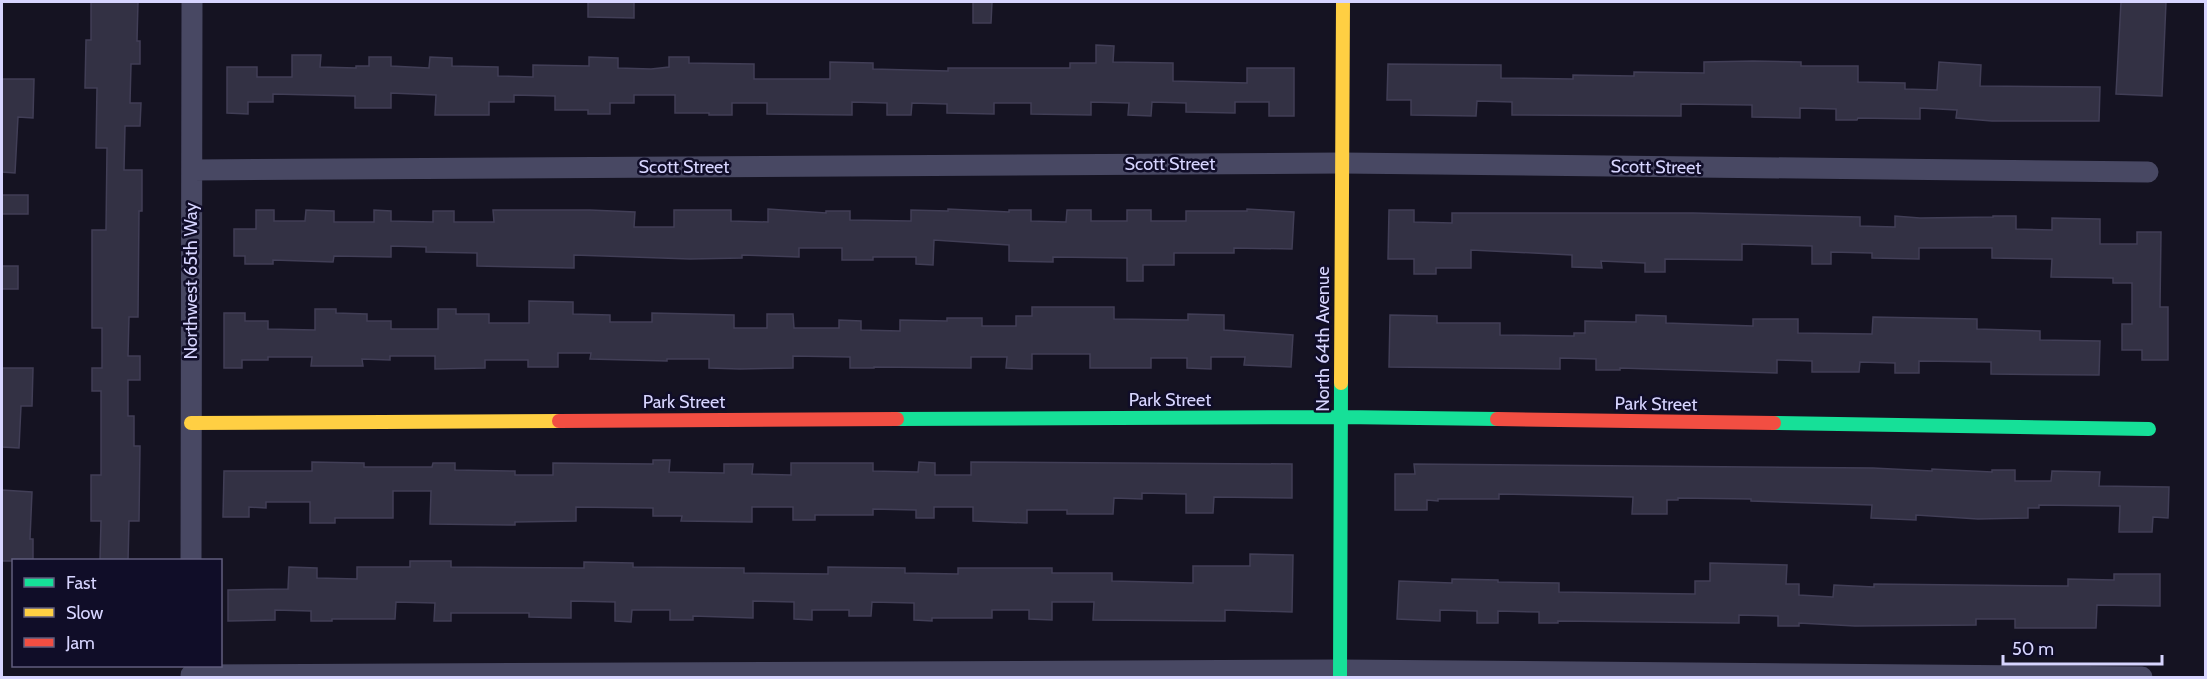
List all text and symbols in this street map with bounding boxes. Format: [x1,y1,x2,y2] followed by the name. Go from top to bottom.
[1125,153,1215,175] street label: Scott Street
[1610,155,1702,179] street label: Scott Street
[639,156,729,178] street label: Scott Street
[180,203,202,359] street label: Northwest 65th Way
[1312,266,1334,412] street label: North 64th Avenue
[1129,389,1211,411] street label: Park Street
[643,391,725,413] street label: Park Street
[1614,392,1698,416] street label: Park Street
[12,559,222,667] legend
[66,572,97,594] text: Fast
[66,602,103,624] text: Slow
[2003,628,2162,666] scale bar
[65,632,95,654] text: Jam
[2012,638,2054,660] text: 50 m

